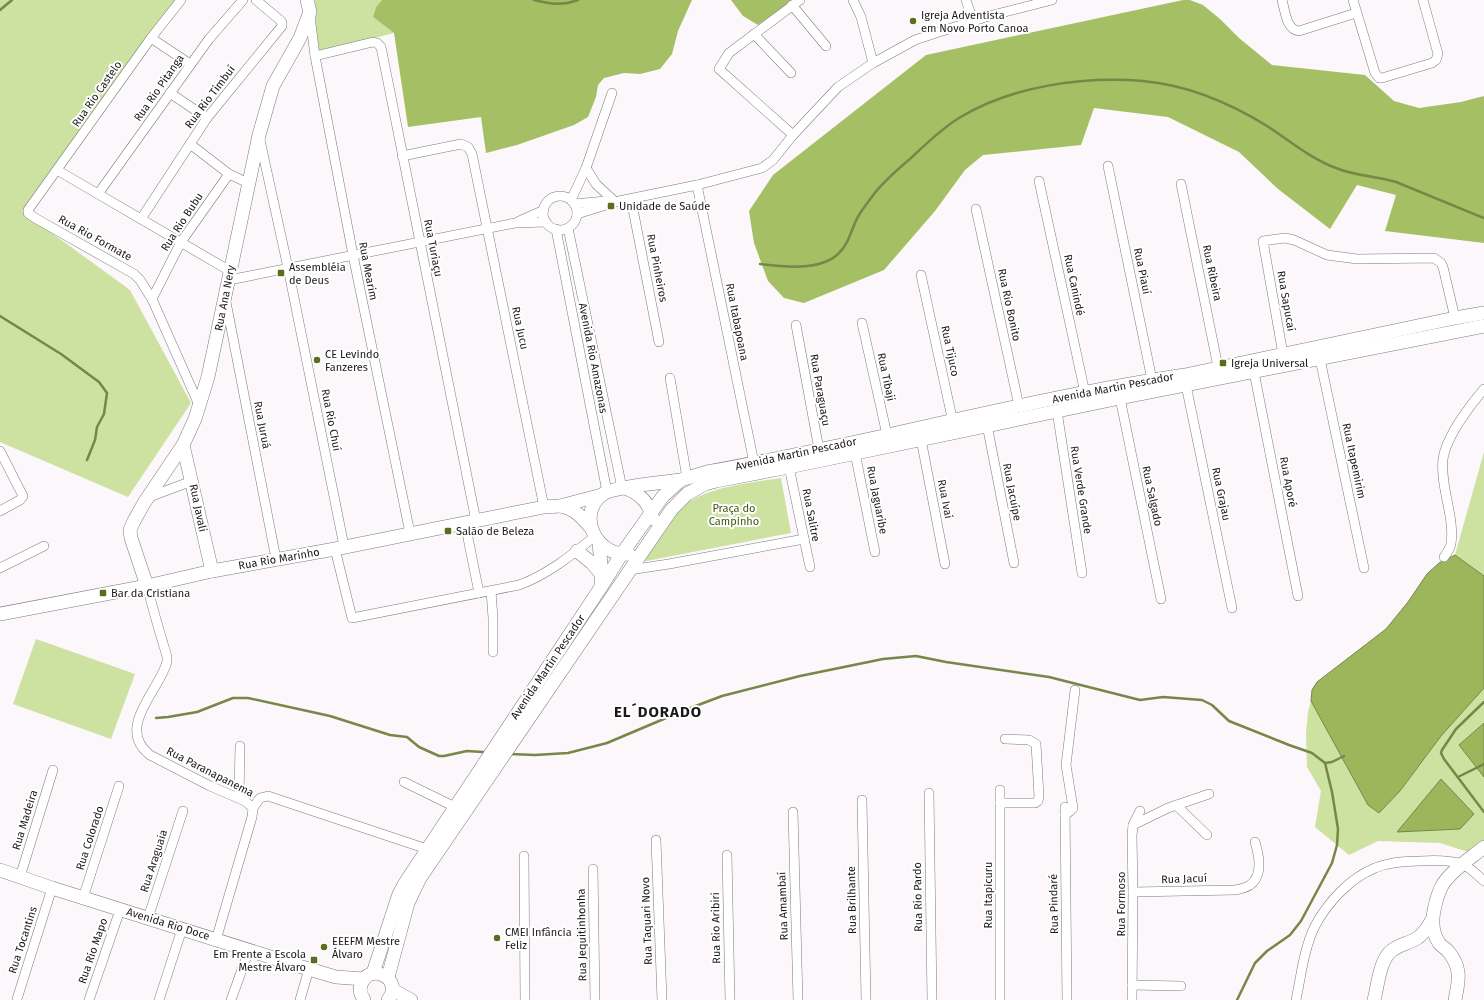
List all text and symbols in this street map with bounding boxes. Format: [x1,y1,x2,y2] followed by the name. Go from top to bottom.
[921,9,1029,35] place label: Igreja Adventista em Novo Porto Canoa
[908,16,918,26] marker: Igreja Adventista em Novo Porto Canoa
[131,52,187,124] street label: Rua Rio Pitanga
[69,59,125,129] street label: Rua Rio Castelo
[182,63,238,131] street label: Rua Rio Timbuí
[158,190,206,254] street label: Rua Rio Bubu
[619,200,710,213] place label: Unidade de Saúde
[606,201,616,211] marker: Unidade de Saúde
[56,212,134,264] street label: Rua Rio Formate
[421,218,445,278] street label: Rua Turiaçu
[644,233,670,303] street label: Rua Pinheiros
[356,241,380,301] street label: Rua Mearim
[1200,244,1224,302] street label: Rua Ribeira
[1131,247,1153,295] street label: Rua Piauí
[1061,253,1087,317] street label: Rua Canindé
[289,261,346,287] place label: Assembléia de Deus
[212,263,238,332] street label: Rua Ana Nery
[995,267,1023,343] street label: Rua Rio Bonito
[276,268,286,278] marker: Assembléia de Deus
[1274,270,1298,332] street label: Rua Sapucaí
[723,282,751,362] street label: Rua Itabapoana
[576,302,610,414] street label: Avenida Rio Amazonas
[509,305,531,351] street label: Rua Jucu
[938,324,962,378] street label: Rua Tijuco
[325,348,379,374] place label: CE Levindo Fanzeres
[875,352,897,402] street label: Rua Tibaji
[807,353,833,427] street label: Rua Paraguaçu
[312,355,322,365] marker: CE Levindo Fanzeres
[1231,357,1308,370] place label: Igreja Universal
[1218,358,1228,368] marker: Igreja Universal
[1051,370,1176,406] street label: Avenida Martin Pescador
[319,388,343,452] street label: Rua Rio Chuí
[251,400,273,450] street label: Rua Juruá
[1340,422,1368,500] street label: Rua Itapemirim
[734,435,858,473] street label: Avenida Martin Pescador
[1068,445,1094,535] street label: Rua Verde Grande
[1277,456,1299,508] street label: Rua Aporé
[1000,462,1024,522] street label: Rua Jacuípe
[864,465,890,535] street label: Rua Jaguaribe
[1139,465,1165,527] street label: Rua Salgado
[1209,466,1233,522] street label: Rua Grajau
[935,478,955,520] street label: Rua Ivaí
[187,483,209,533] street label: Rua Javali
[799,487,823,543] street label: Rua Salitre
[709,502,759,528] park label: Praça do Campinho
[456,525,534,538] place label: Salão de Beleza
[443,526,453,536] marker: Salão de Beleza
[237,545,321,573] street label: Rua Rio Marinho
[111,587,190,600] place label: Bar da Cristiana
[98,588,108,598] marker: Bar da Cristiana
[508,612,588,722] street label: Avenida Martin Pescador
[614,703,702,721] district label: EL´DORADO
[164,744,256,800] street label: Rua Paranapanema
[10,788,40,852] street label: Rua Madeira
[74,804,106,872] street label: Rua Colorado
[138,828,170,894] street label: Rua Araguaia
[911,862,925,932] street label: Rua Rio Pardo
[982,862,995,928] street label: Rua Itapicuru
[845,866,859,934] street label: Rua Brilhante
[775,871,791,941] street label: Rua Amambaí
[1115,871,1128,937] street label: Rua Formoso
[1161,872,1207,886] street label: Rua Jacuí
[1047,874,1061,934] street label: Rua Pindaré
[639,877,655,965] street label: Rua Taquari Novo
[575,889,589,981] street label: Rua Jequitinhonha
[709,892,723,964] street label: Rua Rio Aribiri
[6,905,40,975] street label: Rua Tocantins
[125,905,211,943] street label: Avenida Rio Doce
[76,916,110,986] street label: Rua Rio Mapo
[505,926,572,952] place label: CMEI Infância Feliz
[492,933,502,943] marker: CMEI Infância Feliz
[332,935,400,961] place label: EEEFM Mestre Álvaro
[319,942,329,952] marker: EEEFM Mestre Álvaro
[213,948,306,974] place label: Em Frente a Escola Mestre Álvaro
[309,955,319,965] marker: Em Frente a Escola Mestre Álvaro

